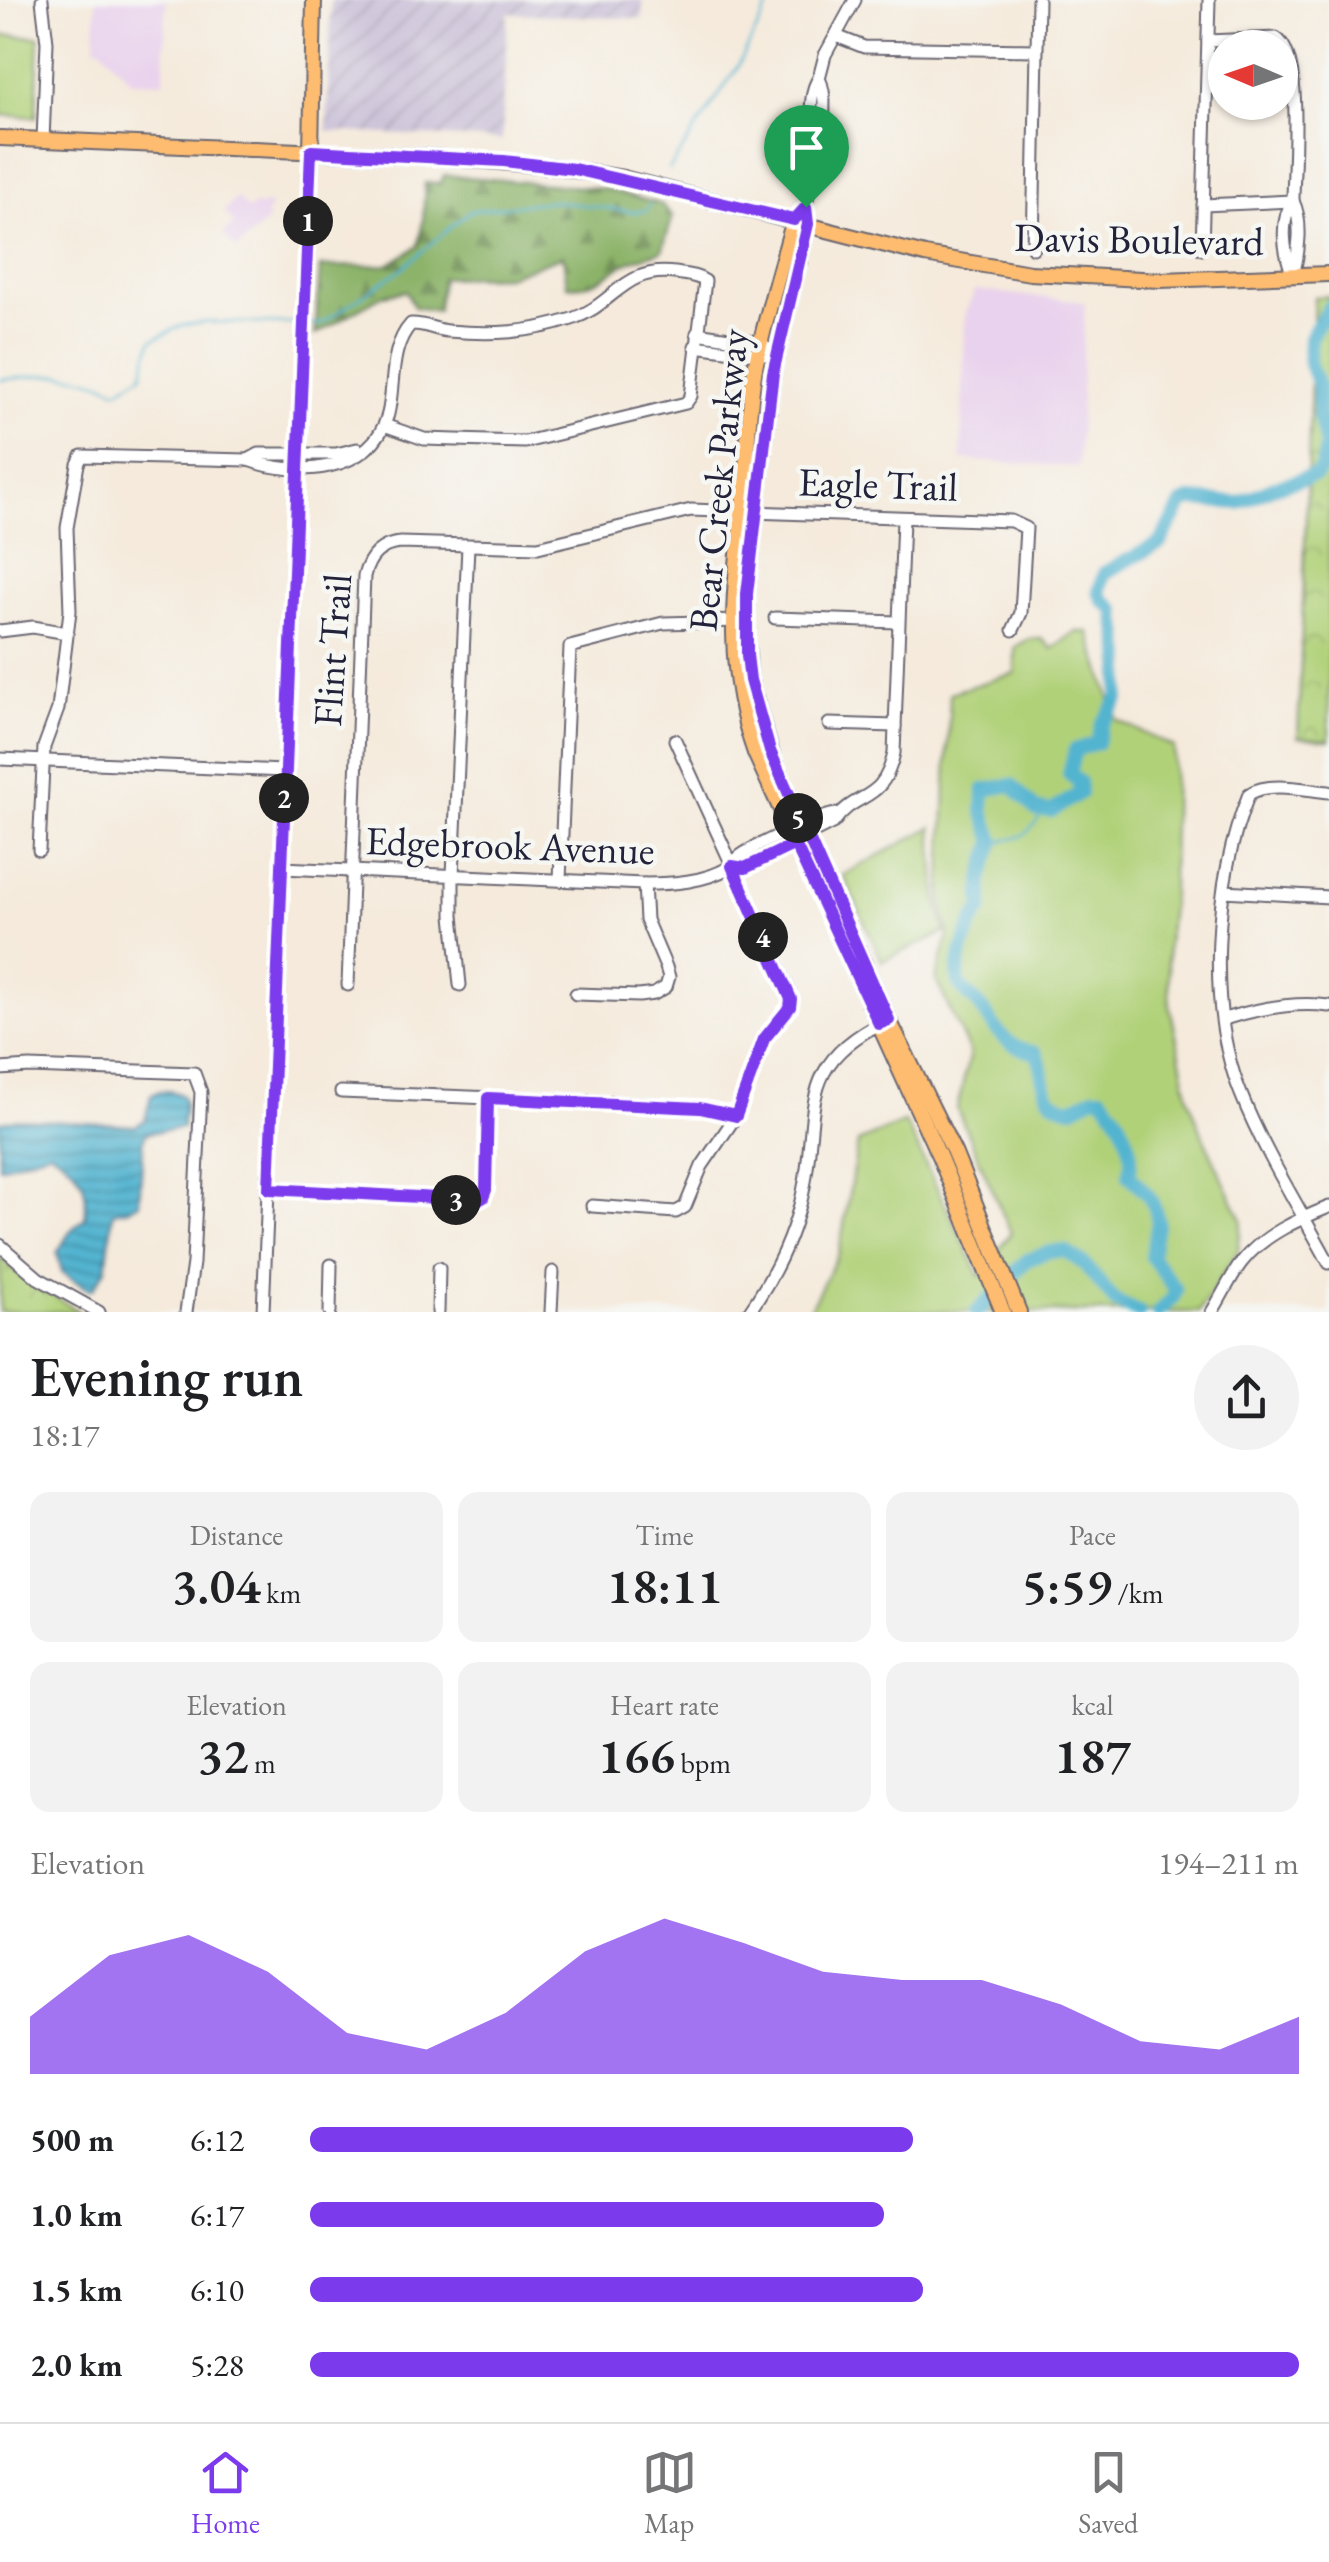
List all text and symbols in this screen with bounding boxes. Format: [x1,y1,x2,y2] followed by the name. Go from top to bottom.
[1208,30,1298,120] north arrow
[1208,30,1298,120] map controls
[764,105,849,208] pin
[779,120,834,175] icon: arrive
[283,196,333,246] pin: 1
[301,203,315,239] text: 1
[1014,211,1265,267] street label: Davis Boulevard
[676,326,760,634] street label: Bear Creek Parkway
[797,455,959,513] street label: Eagle Trail
[301,572,363,728] street label: Flint Trail
[259,773,309,823] pin: 2
[277,780,291,816] text: 2
[773,793,823,843] pin: 5
[791,800,805,836] text: 5
[365,814,655,876] street label: Edgebrook Avenue
[738,912,788,962] pin: 4
[756,919,770,955] text: 4
[431,1175,481,1225] pin: 3
[449,1182,463,1218] text: 3
[30,1341,303,1412] text: Evening run
[1194,1345,1299,1450] button: share
[30,1414,99,1456] text: 18:17
[190,1517,283,1553] text: Distance
[635,1517,694,1553] text: Time
[1069,1517,1116,1553] text: Pace
[172,1553,261,1618] text: 3.04
[606,1553,723,1618] text: 18:11
[1021,1553,1112,1618] text: 5:59
[261,1575,301,1611] text: km
[1112,1575,1164,1611] text: /km
[186,1687,287,1723] text: Elevation
[610,1687,719,1723] text: Heart rate
[1071,1687,1114,1723] text: kcal
[197,1723,248,1788] text: 32
[598,1723,675,1788] text: 166
[1054,1723,1131,1788] text: 187
[248,1745,276,1781] text: m
[675,1745,731,1781] text: bpm
[30,1842,145,1884] text: Elevation
[1158,1842,1299,1884] text: 194–211 m
[30,2119,114,2161] text: 500 m
[190,2119,244,2161] text: 6:12
[30,2194,123,2236] text: 1.0 km
[190,2194,244,2236] text: 6:17
[30,2269,123,2311] text: 1.5 km
[190,2269,244,2311] text: 6:10
[30,2344,123,2386] text: 2.0 km
[190,2344,244,2386] text: 5:28
[191,2445,260,2541] tab: Home
[642,2445,697,2541] tab: Map
[1078,2445,1138,2541] tab: Saved

